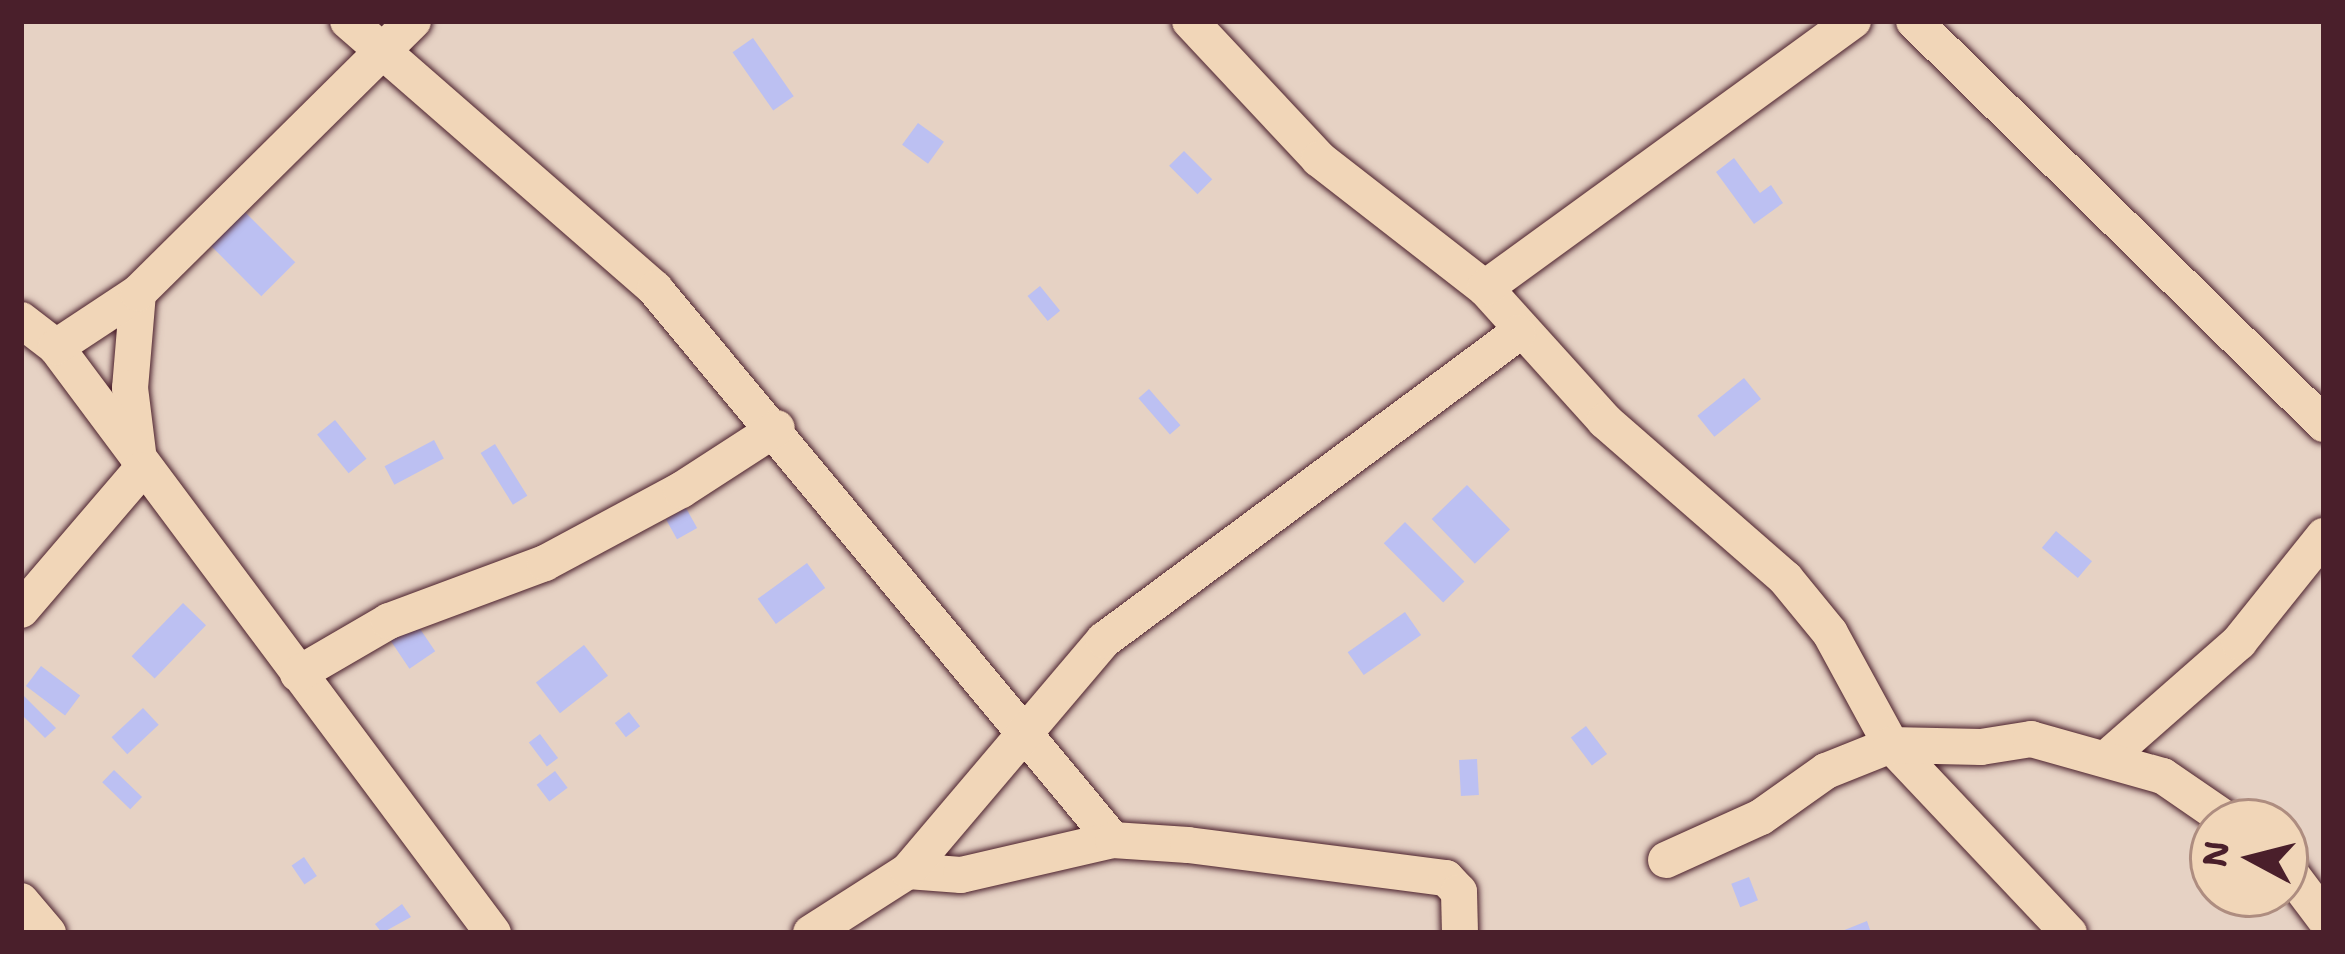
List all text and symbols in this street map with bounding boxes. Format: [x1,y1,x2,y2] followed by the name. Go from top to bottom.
[2189,798,2309,918] north arrow
[2192,838,2240,870] text: N

